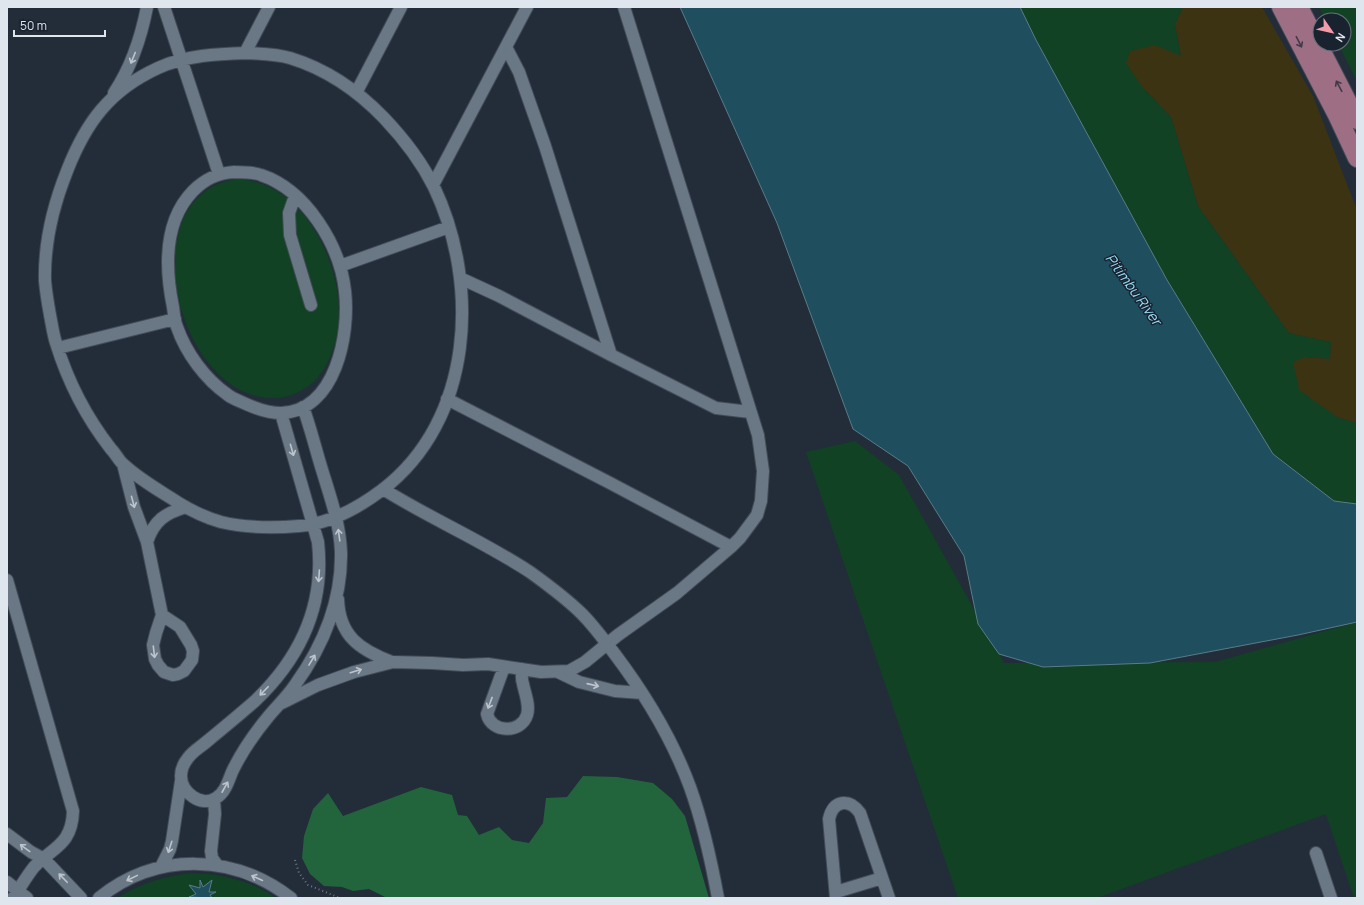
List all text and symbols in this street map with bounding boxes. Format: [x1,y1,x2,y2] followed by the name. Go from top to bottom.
[14,12,105,38] scale bar
[1312,12,1352,52] north arrow
[20,17,47,34] text: 50 m
[1332,30,1349,45] text: N
[1296,35,1303,47] one-way arrow
[129,51,136,63] one-way arrow
[1334,80,1342,92] one-way arrow
[1102,249,1168,330] water label: Pitimbu River
[289,444,296,457] one-way arrow
[130,495,137,508] one-way arrow
[335,529,343,542] one-way arrow
[316,570,323,583] one-way arrow
[150,645,158,658] one-way arrow
[308,654,316,666] one-way arrow
[349,667,362,674] one-way arrow
[586,682,599,690] one-way arrow
[259,686,269,696] one-way arrow
[486,696,493,708] one-way arrow
[222,781,230,793] one-way arrow
[166,841,173,854] one-way arrow
[19,844,30,852] one-way arrow
[58,873,67,883] one-way arrow
[252,874,264,881] one-way arrow
[126,875,138,882] one-way arrow

